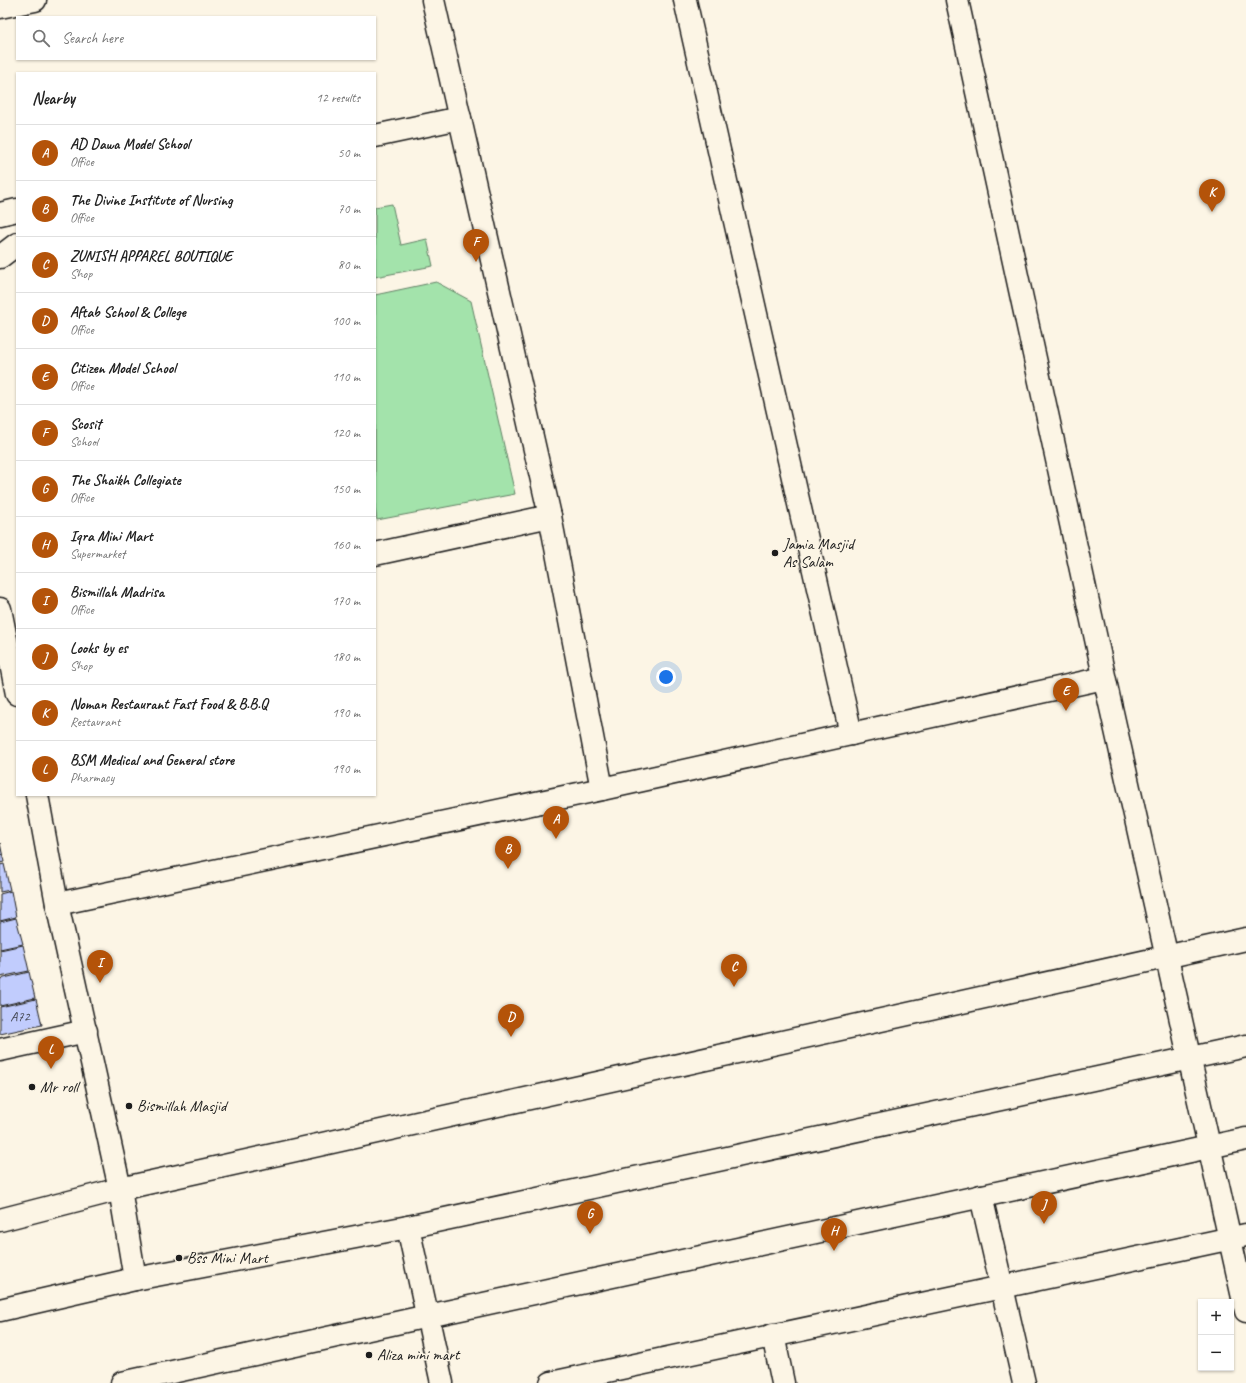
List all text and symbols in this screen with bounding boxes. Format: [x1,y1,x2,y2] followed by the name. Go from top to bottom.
[16,16,376,60] search box
[30,27,52,49] icon: search
[62,29,123,48] text: Search here
[32,88,75,109] text: Nearby
[316,90,360,106] text: 12 results
[70,135,190,154] text: AD Dawa Model School
[42,145,48,161] text: A
[338,145,360,161] text: 50 m
[70,154,94,170] text: Office
[1199,179,1225,212] pin: K
[70,191,233,210] text: The Divine Institute of Nursing
[42,201,48,217] text: B
[338,201,360,217] text: 70 m
[70,210,94,226] text: Office
[463,229,489,262] pin: F
[70,247,232,266] text: ZUNISH APPAREL BOUTIQUE
[42,257,48,273] text: C
[338,257,360,273] text: 80 m
[70,266,92,282] text: Shop
[70,303,186,322] text: Aftab School & College
[41,313,49,329] text: D
[332,313,360,329] text: 100 m
[70,322,94,338] text: Office
[70,359,176,378] text: Citizen Model School
[42,369,48,385] text: E
[332,369,360,385] text: 110 m
[70,378,94,394] text: Office
[70,415,101,434] text: Scosit
[42,425,48,441] text: F
[332,425,360,441] text: 120 m
[70,434,98,450] text: School
[70,471,181,490] text: The Shaikh Collegiate
[42,481,48,497] text: G
[332,481,360,497] text: 150 m
[70,490,94,506] text: Office
[70,527,153,546] text: Iqra Mini Mart
[782,534,856,572] place label: Jamia Masjid As Salam
[41,537,49,553] text: H
[332,537,360,553] text: 160 m
[70,546,125,562] text: Supermarket
[770,548,780,558] marker: Jamia Masjid As Salam
[70,583,164,602] text: Bismillah Madrisa
[42,593,48,609] text: I
[332,593,360,609] text: 170 m
[70,602,94,618] text: Office
[70,639,127,658] text: Looks by es
[43,649,47,665] text: J
[332,649,360,665] text: 180 m
[70,658,92,674] text: Shop
[656,667,676,687] your location
[1053,678,1079,711] pin: E
[70,695,268,714] text: Noman Restaurant Fast Food & B.B.Q
[42,705,48,721] text: K
[332,705,360,721] text: 190 m
[70,714,120,730] text: Restaurant
[70,751,234,770] text: BSM Medical and General store
[42,761,48,777] text: L
[332,761,360,777] text: 190 m
[70,770,114,786] text: Pharmacy
[543,806,569,839] pin: A
[495,836,521,869] pin: B
[87,950,113,983] pin: I
[721,954,747,987] pin: C
[498,1004,524,1037] pin: D
[10,1008,32,1025] house number: A72
[38,1036,64,1069] pin: L
[40,1077,81,1097] place label: Mr roll
[27,1082,37,1092] marker: Mr roll
[137,1096,229,1116] place label: Bismillah Masjid
[124,1101,134,1111] marker: Bismillah Masjid
[1031,1191,1057,1224] pin: J
[577,1201,603,1234] pin: G
[821,1218,847,1251] pin: H
[187,1248,270,1268] place label: Bss Mini Mart
[174,1253,184,1263] marker: Bss Mini Mart
[1198,1299,1234,1371] map controls
[1198,1299,1234,1335] button: +
[1198,1335,1234,1371] button: −
[377,1345,461,1365] place label: Aliza mini mart
[364,1350,374,1360] marker: Aliza mini mart

